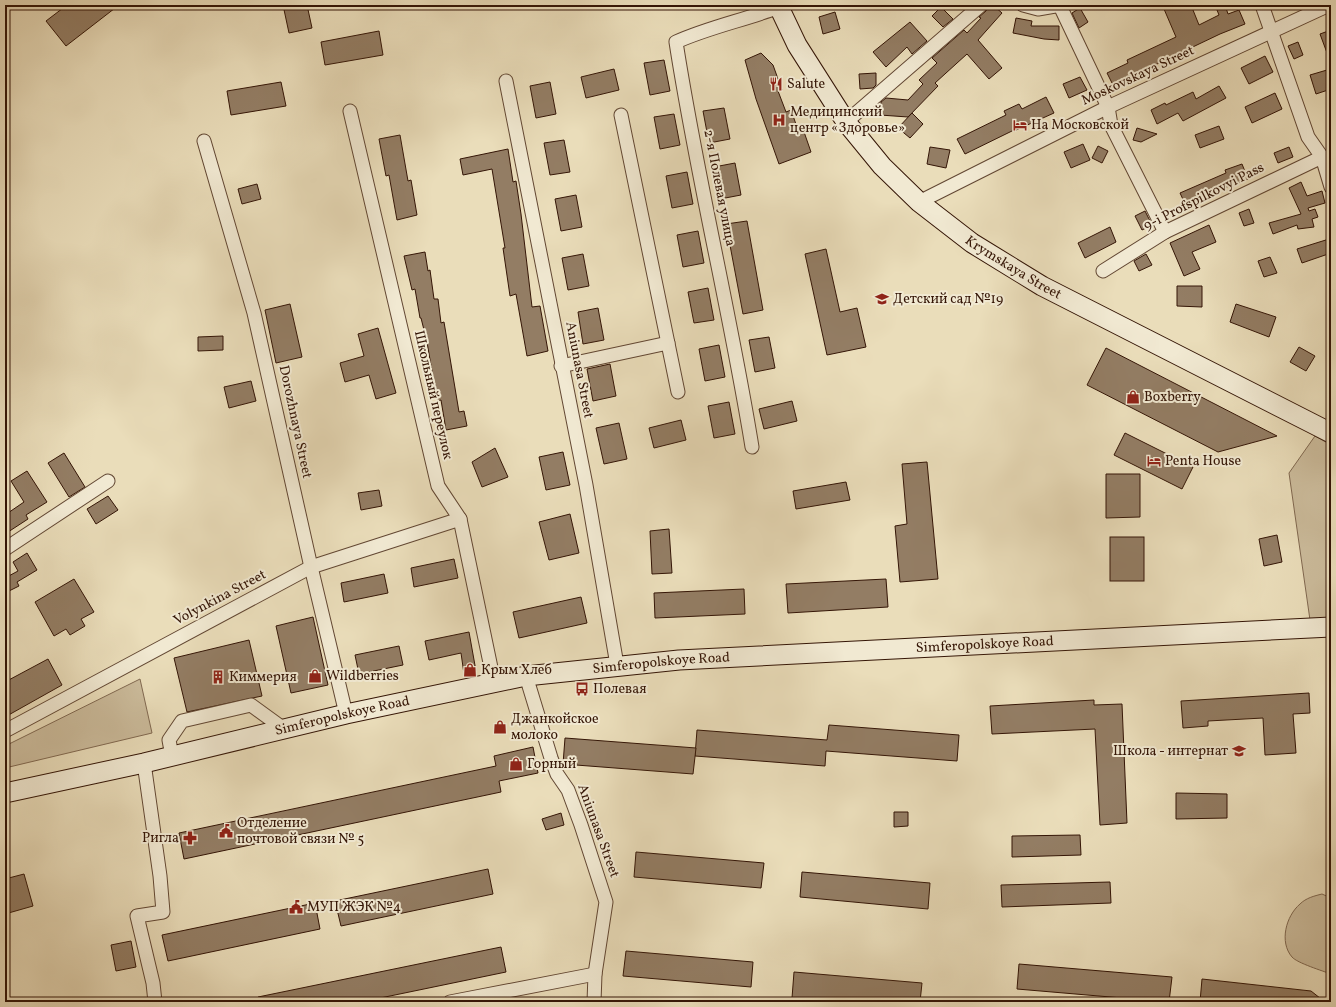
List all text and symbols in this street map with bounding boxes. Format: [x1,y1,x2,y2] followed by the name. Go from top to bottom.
[1078,41,1198,111] street label: Moskovskaya Street
[787,75,826,94] place label: Salute
[768,76,784,92] restaurant icon: Salute
[790,103,905,138] place label: Медицинский центр «Здоровье»
[771,112,787,128] hospital icon: Медицинский центр «Здоровье»
[1031,116,1130,135] place label: На Московской
[1012,117,1028,133] hotel icon: На Московской
[698,128,740,248] street label: 2-я Полевая улица
[1140,158,1268,236] street label: 9-i Profspilkovyi Pass
[961,231,1065,304] street label: Krymskaya Street
[893,290,1003,309] place label: Детский сад №19
[874,291,890,307] school or university icon: Детский сад №19
[560,320,598,420] street label: Aniunasa Street
[409,329,457,462] street label: Школьный переулок
[274,364,316,480] street label: Dorozhnaya Street
[1144,388,1201,407] place label: Boxberry
[1125,389,1141,405] shop icon: Boxberry
[1165,452,1241,471] place label: Penta House
[1146,453,1162,469] hotel icon: Penta House
[170,566,270,630] street label: Volynkina Street
[915,632,1054,657] street label: Simferopolskoye Road
[592,648,731,678] street label: Simferopolskoye Road
[481,661,552,680] place label: Крым Хлеб
[462,662,478,678] shop icon: Крым Хлеб
[326,667,399,686] place label: Wildberries
[229,668,297,687] place label: Киммерия
[307,668,323,684] shop icon: Wildberries
[210,669,226,685] building icon: Киммерия
[593,680,646,699] place label: Полевая
[574,681,590,697] bus stop icon: Полевая
[273,691,412,740] street label: Simferopolskoye Road
[511,710,599,745] place label: Джанкойское молоко
[492,719,508,735] shop icon: Джанкойское молоко
[1113,742,1228,761] place label: Школа - интернат
[1231,743,1247,759] school or university icon: Школа - интернат
[527,755,577,774] place label: Горный
[508,756,524,772] shop icon: Горный
[572,782,624,880] street label: Aniunasa Street
[237,814,364,849] place label: Отделение почтовой связи № 5
[218,823,234,839] public building icon: Отделение почтовой связи № 5
[142,829,179,848] place label: Ригла
[182,830,198,846] pharmacy icon: Ригла
[307,898,401,917] place label: МУП ЖЭК №4
[288,899,304,915] public building icon: МУП ЖЭК №4

